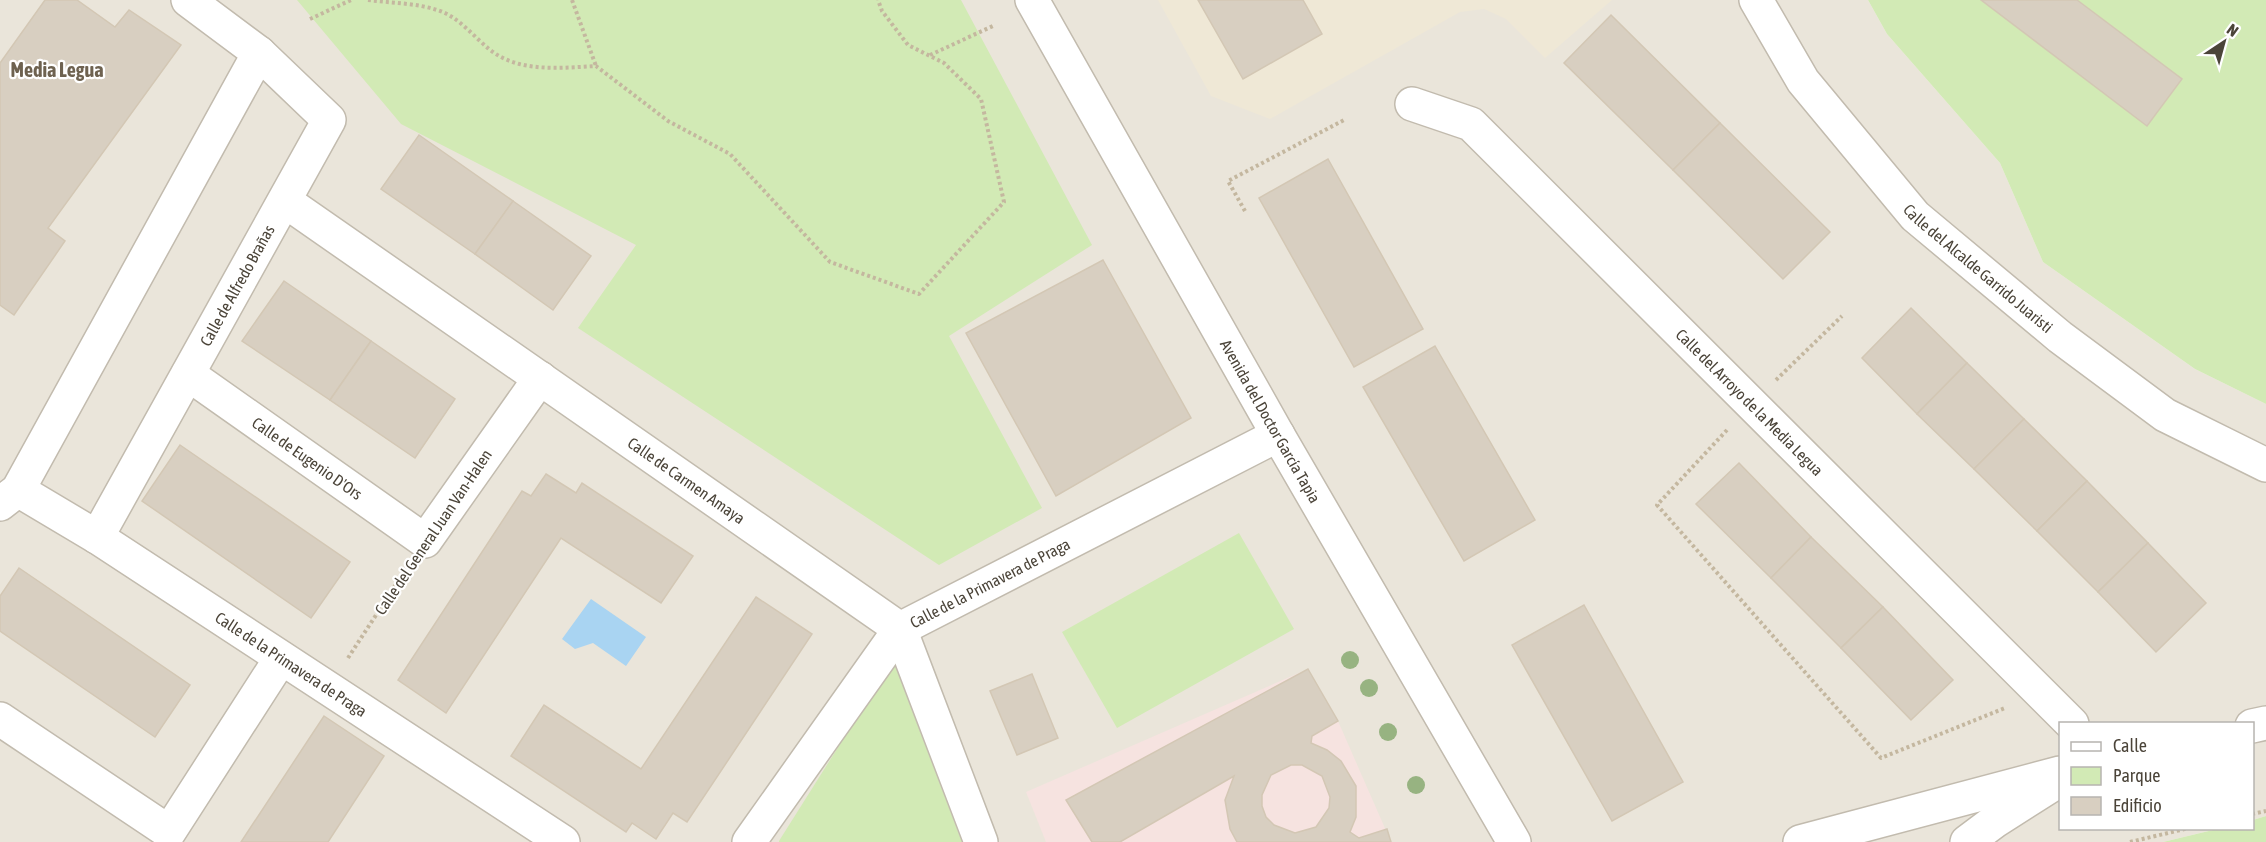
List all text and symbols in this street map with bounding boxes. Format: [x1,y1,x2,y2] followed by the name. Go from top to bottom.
[2194,12,2254,72] north arrow
[2224,20,2242,40] text: N
[11,58,103,81] district label: Media Legua
[1900,200,2056,336] street label: Calle del Alcalde Garrido Juaristi
[196,221,278,349] street label: Calle de Alfredo Brañas
[1672,325,1827,479] street label: Calle del Arroyo de la Media Legua
[1217,336,1324,506] street label: Avenida del Doctor García Tapia
[249,413,366,503] street label: Calle de Eugenio D'Ors
[624,433,748,527] street label: Calle de Carmen Amaya
[371,446,495,618] street label: Calle del General Juan Van-Halen
[907,534,1073,631] street label: Calle de la Primavera de Praga
[212,608,370,720] street label: Calle de la Primavera de Praga
[2059,722,2254,830] legend
[2113,735,2147,756] text: Calle
[2113,765,2161,786] text: Parque
[2113,795,2162,816] text: Edificio

